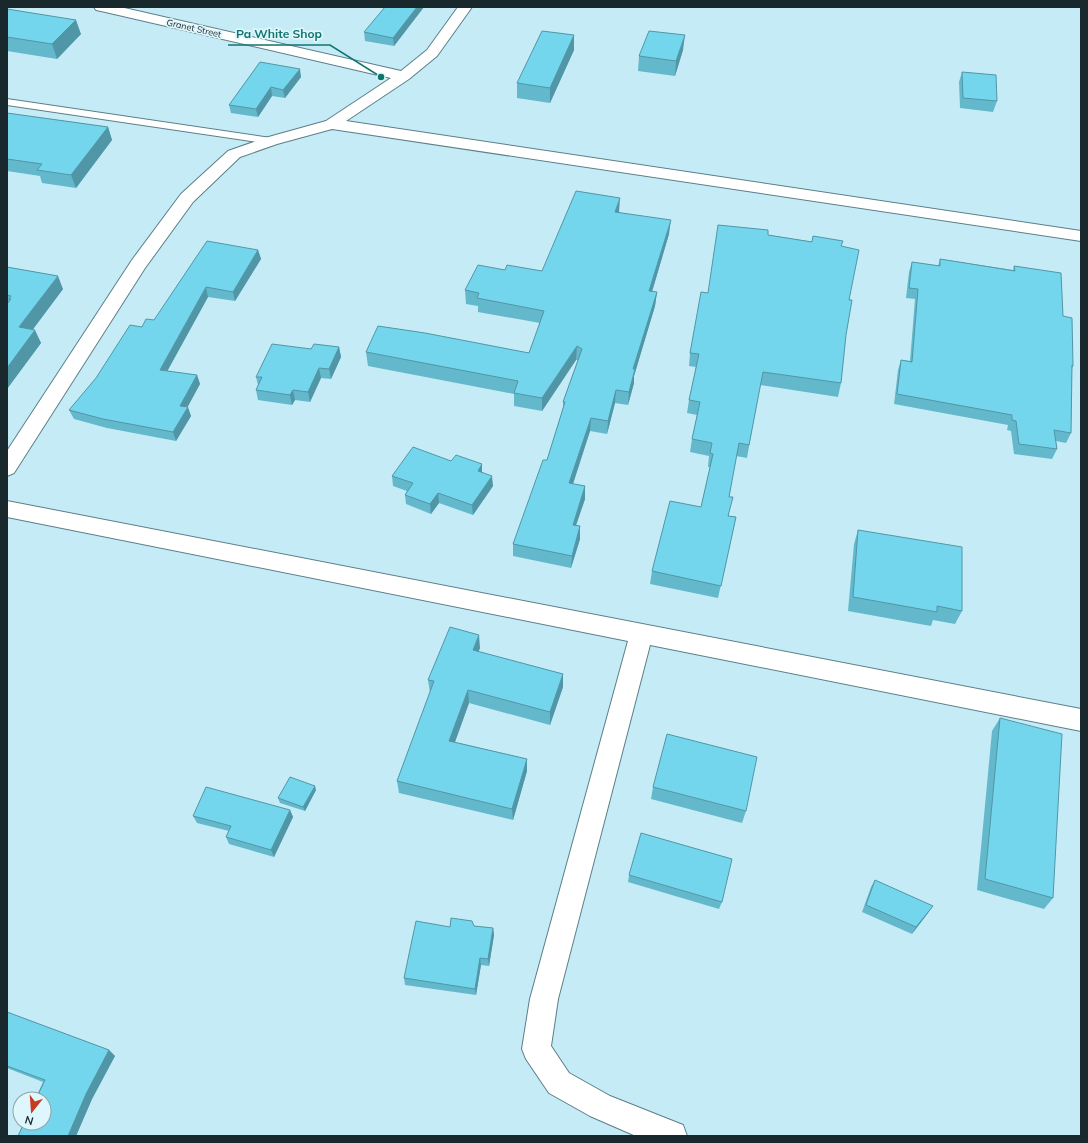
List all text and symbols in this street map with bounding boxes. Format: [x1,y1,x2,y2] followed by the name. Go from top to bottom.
[166,16,222,40] street label: Granet Street
[228,21,330,45] callout: Pa White Shop
[236,26,322,41] text: Pa White Shop
[12,1091,52,1131] north arrow
[23,1113,35,1128] text: N

